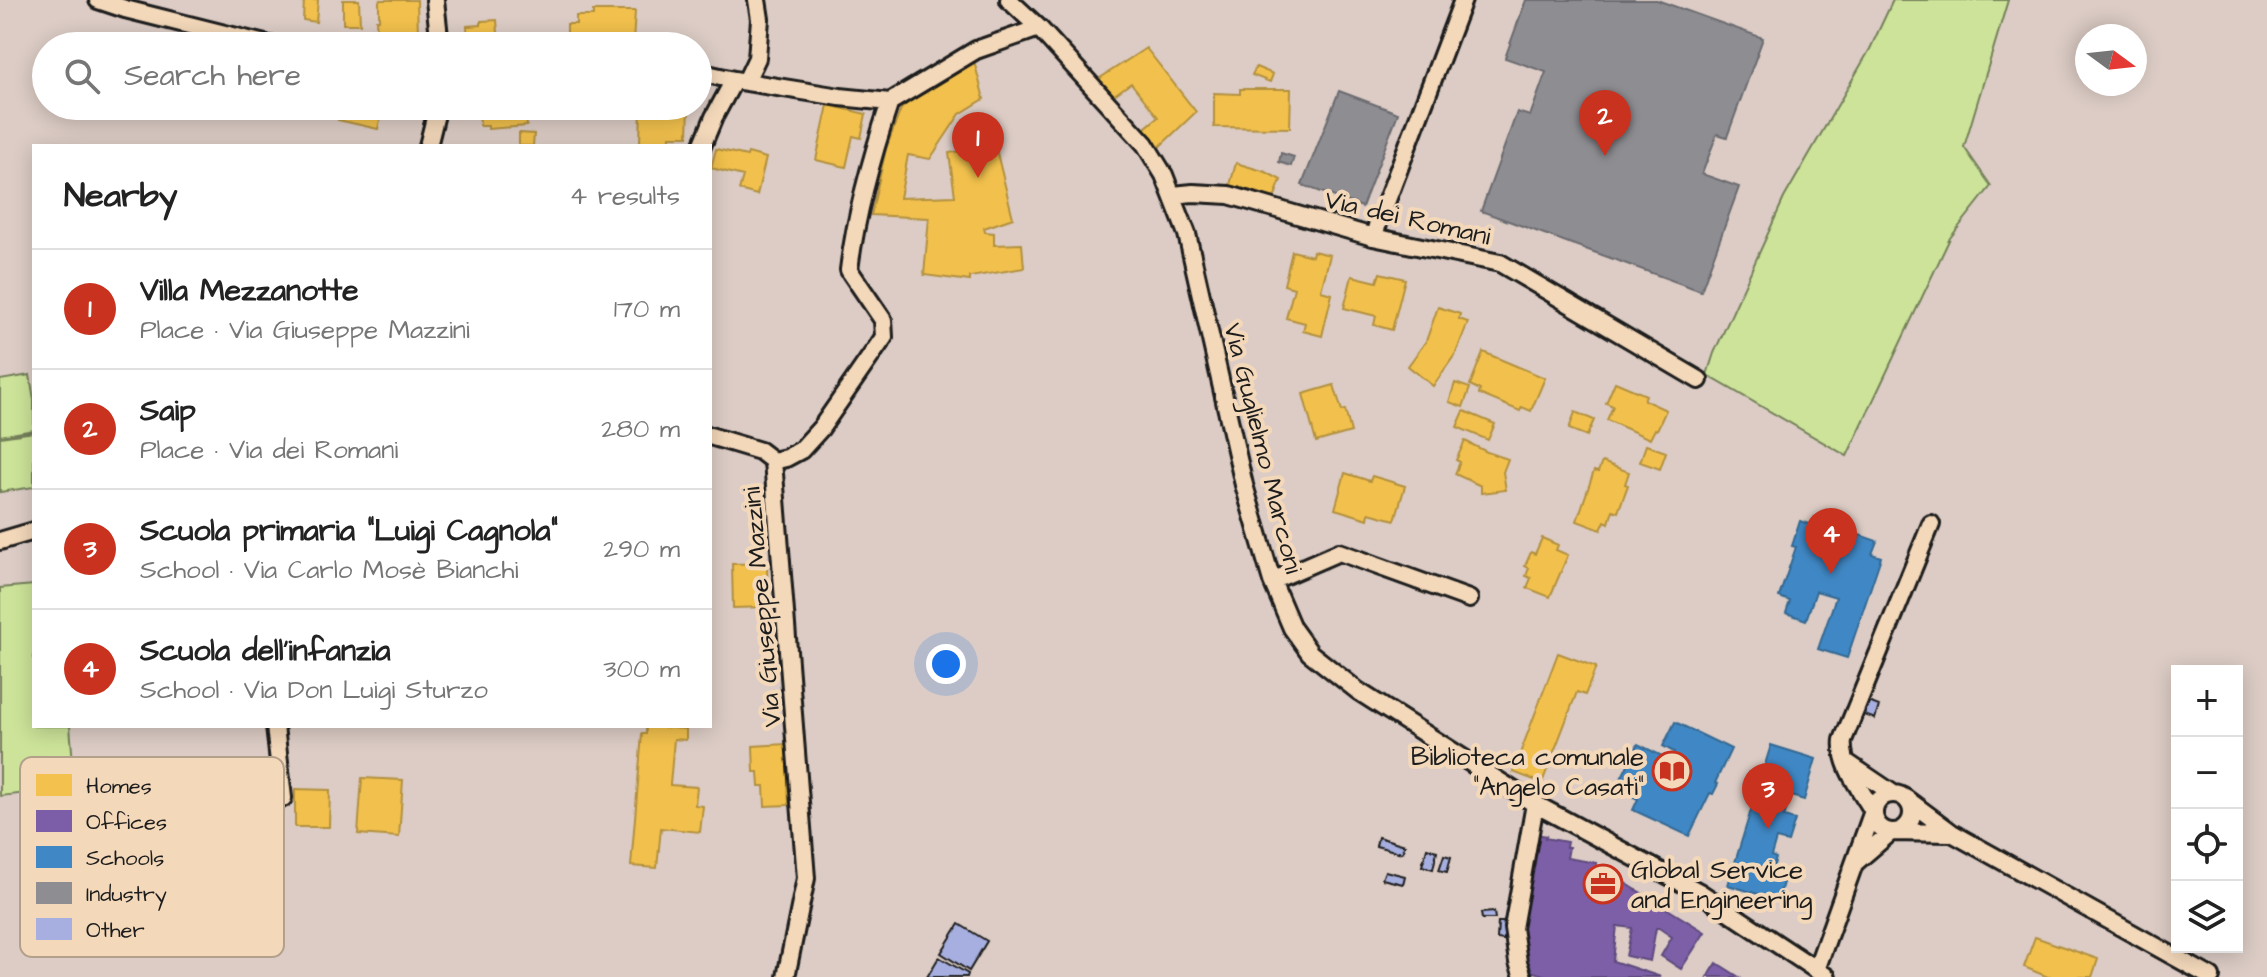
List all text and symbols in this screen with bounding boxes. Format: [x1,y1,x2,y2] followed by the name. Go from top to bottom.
[2075,24,2147,96] north arrow
[32,32,712,120] search box
[60,54,104,98] icon: search
[124,55,301,97] text: Search here
[1579,90,1631,156] pin: 2
[952,112,1004,178] pin: 1
[64,172,178,220] text: Nearby
[570,178,680,214] text: 4 results
[1321,181,1494,255] street label: Via dei Romani
[140,270,358,312] text: Villa Mezzanotte
[88,291,92,327] text: 1
[614,291,680,327] text: 170 m
[140,312,470,348] text: Place · Via Giuseppe Mazzini
[1213,319,1312,578] street label: Via Guglielmo Marconi
[140,390,196,432] text: Saip
[83,411,97,447] text: 2
[601,411,680,447] text: 280 m
[140,432,398,468] text: Place · Via dei Romani
[734,485,790,728] street label: Via Giuseppe Mazzini
[1805,508,1857,574] pin: 4
[140,510,558,552] text: Scuola primaria "Luigi Cagnola"
[83,531,97,567] text: 3
[603,531,680,567] text: 290 m
[140,552,518,588] text: School · Via Carlo Mosè Bianchi
[140,630,391,672] text: Scuola dell'infanzia
[926,644,966,684] your location
[81,651,99,687] text: 4
[603,651,680,687] text: 300 m
[2171,665,2243,953] map controls
[2171,665,2243,737] button: +
[140,672,488,708] text: School · Via Don Luigi Sturzo
[2171,737,2243,809] button: −
[1411,739,1644,807] place label: Biblioteca comunale "Angelo Casati"
[1651,750,1693,792] library icon: Biblioteca comunale "Angelo Casati"
[20,757,284,957] legend
[1742,763,1794,829] pin: 3
[86,771,152,802] text: Homes
[86,807,167,838] text: Offices
[2171,809,2243,881] button: locate
[86,843,164,874] text: Schools
[1631,852,1813,920] place label: Global Service and Engineering
[1582,863,1624,905] office icon: Global Service and Engineering
[86,879,167,911] text: Industry
[2171,881,2243,953] button: layers
[86,915,145,946] text: Other

